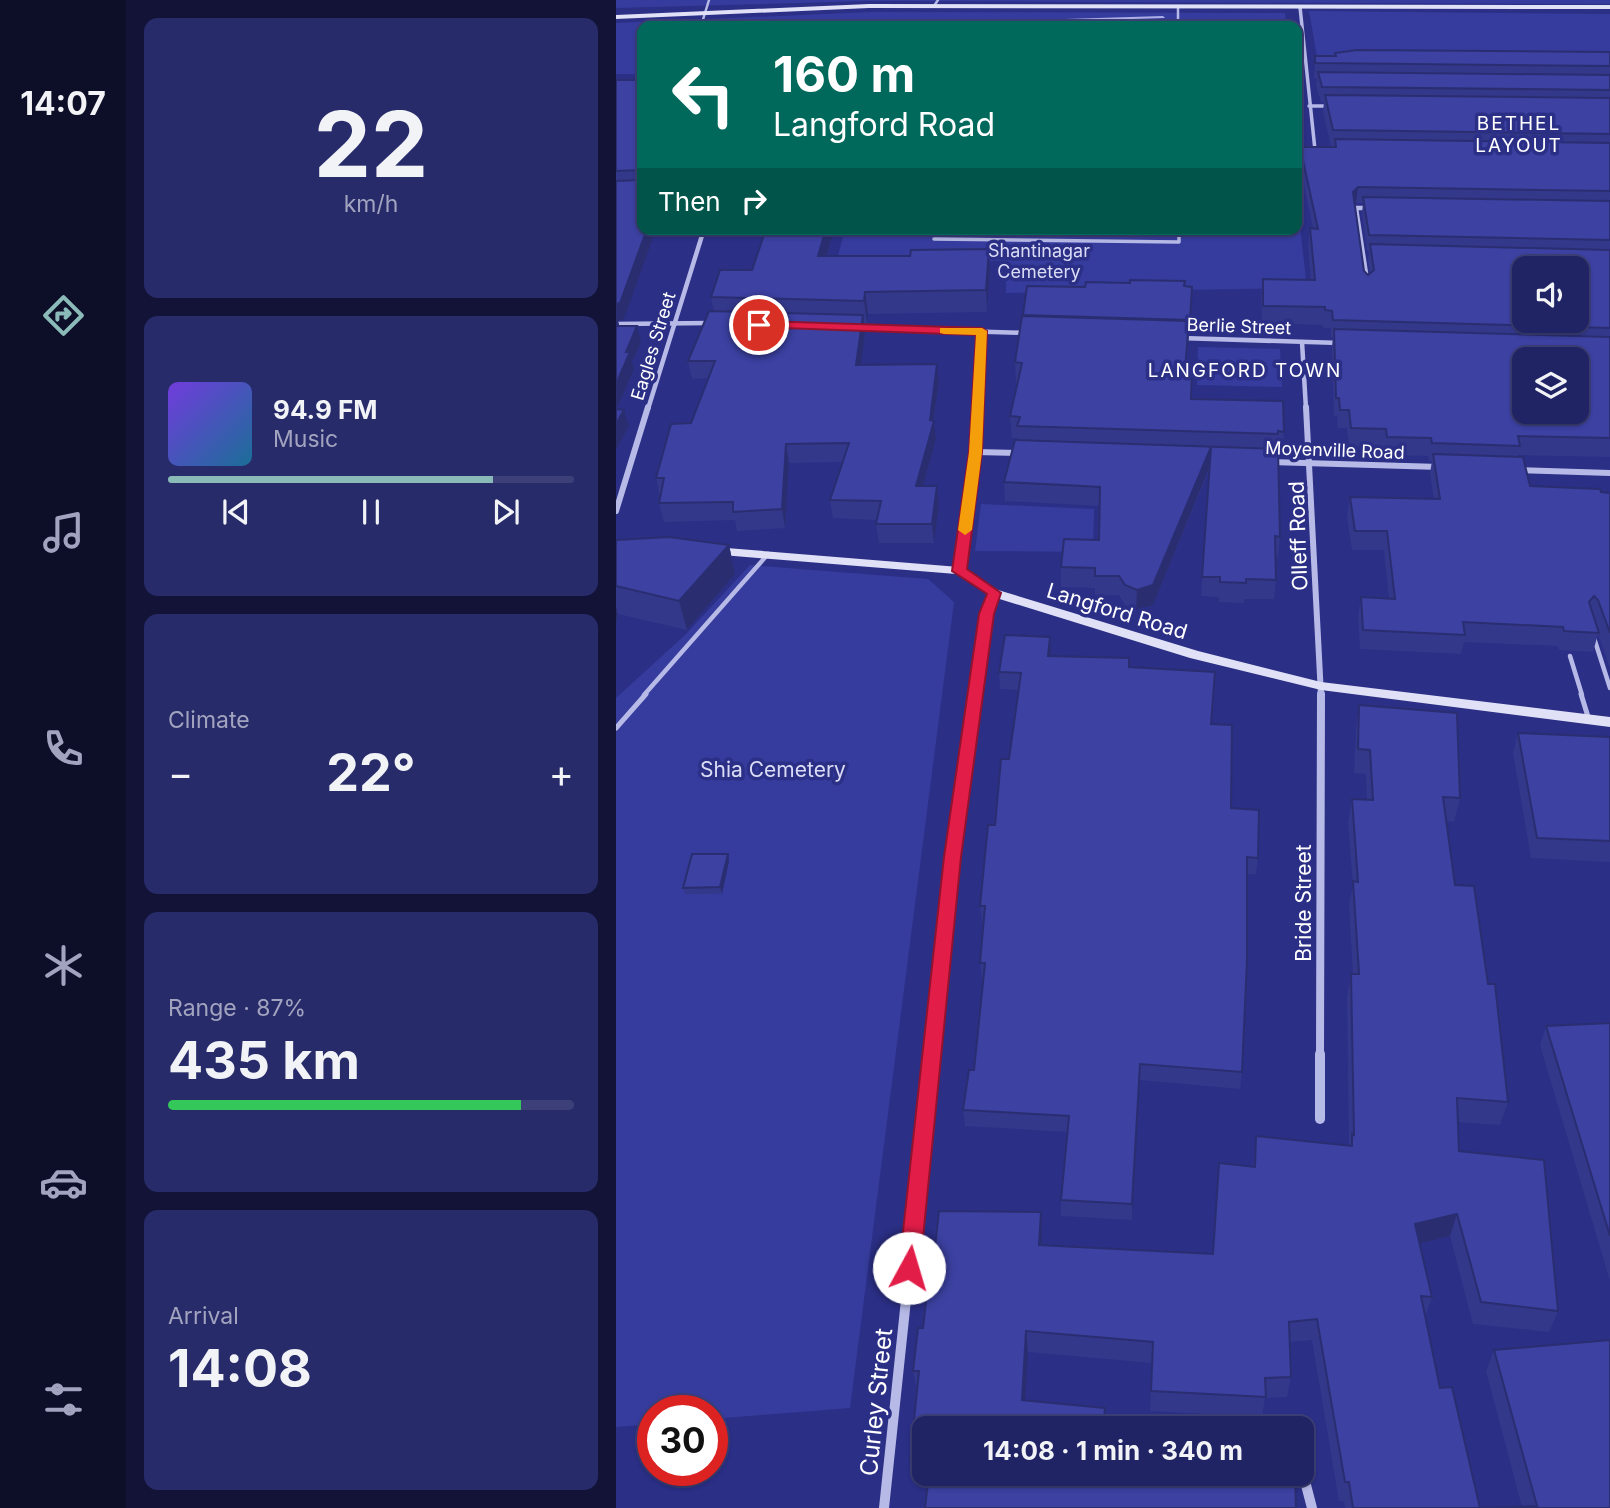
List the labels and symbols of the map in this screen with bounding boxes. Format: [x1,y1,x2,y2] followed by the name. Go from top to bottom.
[1475,112,1563,157] district label: BETHEL LAYOUT
[988,240,1090,282] park label: Shantinagar Cemetery
[627,289,679,403] street label: Eagles Street
[729,295,789,355] pin
[1186,314,1292,338] street label: Berlie Street
[1148,359,1342,382] district label: LANGFORD TOWN
[1265,437,1405,463] street label: Moyenville Road
[1284,481,1312,591] street label: Olleff Road
[1044,578,1190,644] street label: Langford Road
[700,757,846,782] park label: Shia Cemetery
[1291,844,1316,962] street label: Bride Street
[872,1231,946,1305] position arrow
[854,1327,898,1477] street label: Curley Street
[637,1395,728,1486] speed limit sign: 30

